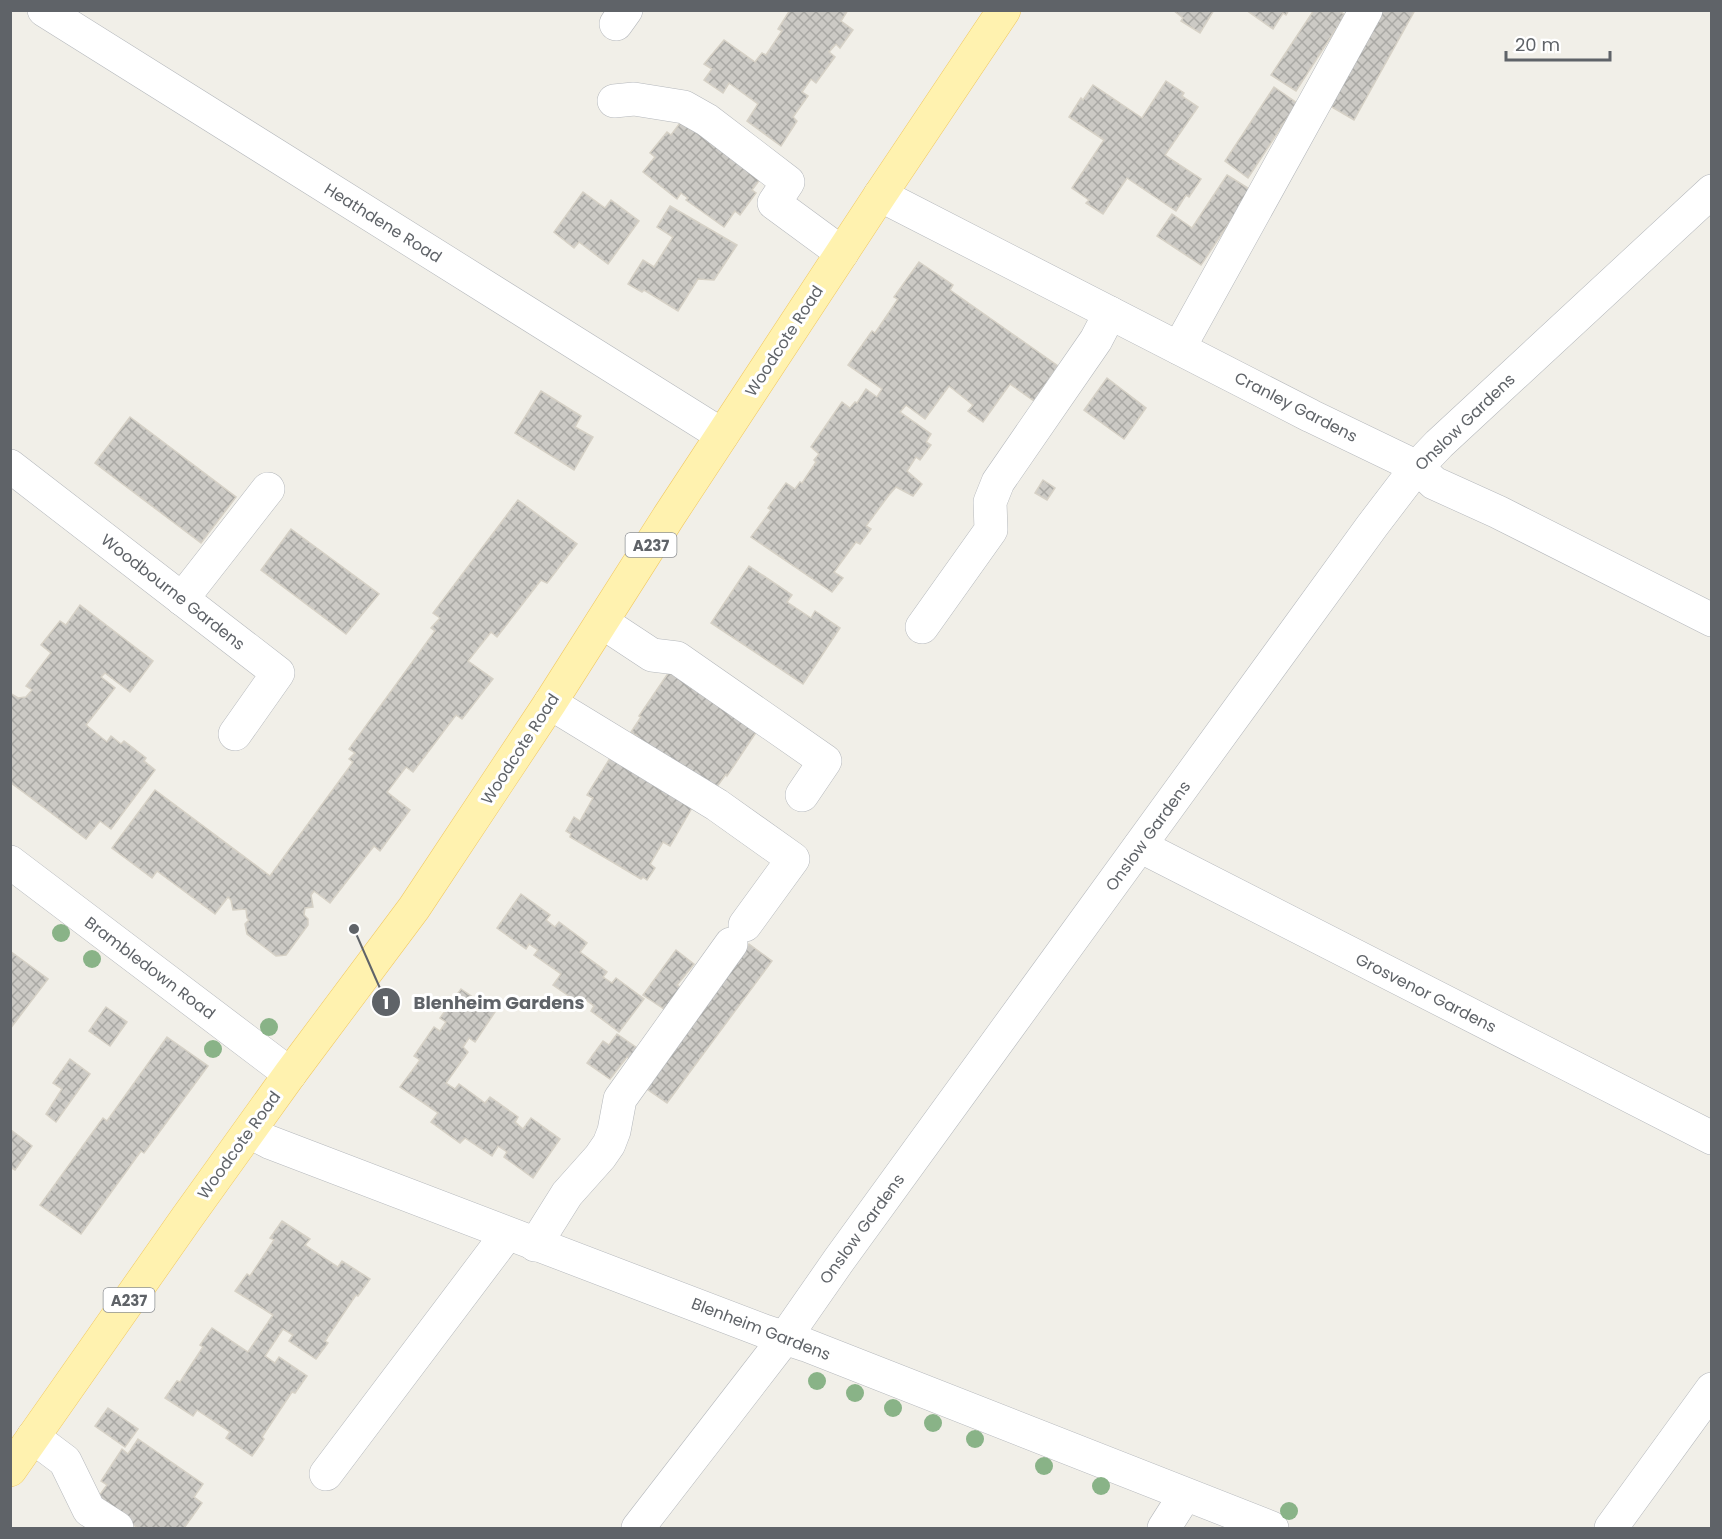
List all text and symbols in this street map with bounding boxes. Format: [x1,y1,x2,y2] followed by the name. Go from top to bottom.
[1506,24,1610,62] scale bar
[1515,32,1560,57] text: 20 m
[320,178,446,268] street label: Heathdene Road
[739,281,829,401] street label: Woodcote Road
[1231,366,1361,448] street label: Cranley Gardens
[1410,368,1520,476] street label: Onslow Gardens
[96,528,250,656] street label: Woodbourne Gardens
[626,533,676,557] road number: A237
[475,689,565,809] street label: Woodcote Road
[1100,776,1196,896] street label: Onslow Gardens
[80,911,220,1025] street label: Brambledown Road
[1352,948,1500,1038] street label: Grosvenor Gardens
[371,984,596,1020] callout: Blenheim Gardens
[383,990,389,1015] text: 1
[414,990,584,1015] text: Blenheim Gardens
[192,1086,286,1204] street label: Woodcote Road
[814,1169,910,1289] street label: Onslow Gardens
[104,1288,154,1312] road number: A237
[688,1292,834,1366] street label: Blenheim Gardens

